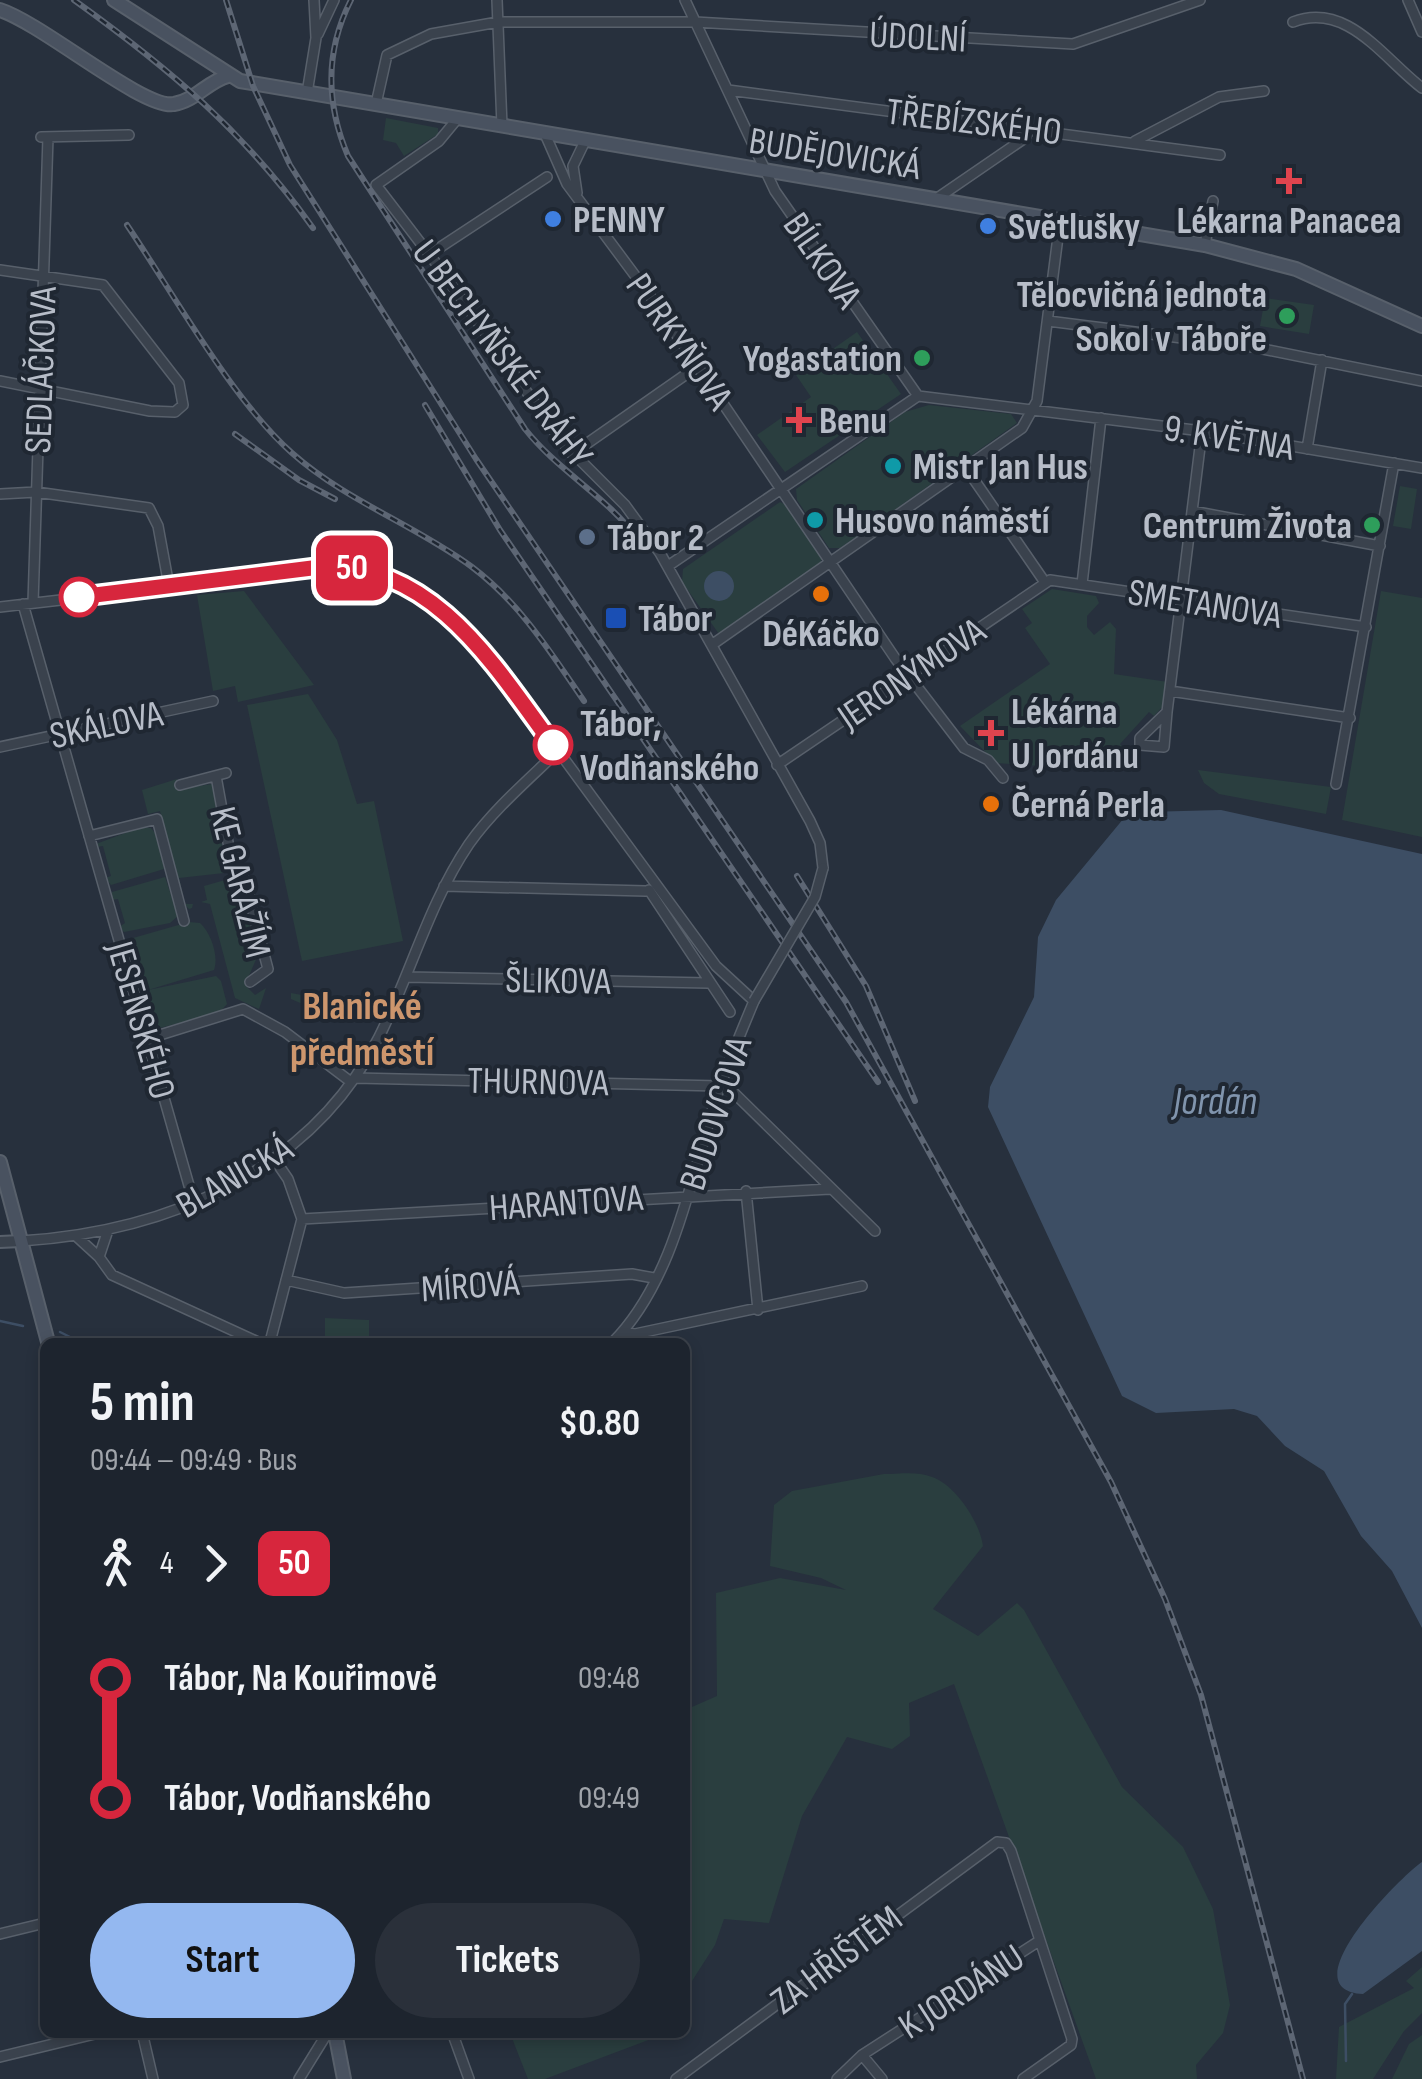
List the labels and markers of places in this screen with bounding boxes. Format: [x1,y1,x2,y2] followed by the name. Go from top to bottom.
[1278,170,1300,192] marker: Lékarna Panacea
[573,198,665,243] place label: PENNY
[1176,199,1402,244] place label: Lékarna Panacea
[1008,205,1140,250] place label: Světlušky
[542,208,564,230] marker: PENNY
[977,215,999,237] marker: Světlušky
[1017,273,1267,362] place label: Tělocvičná jednota Sokol v Táboře
[1276,305,1298,327] marker: Tělocvičná jednota Sokol v Táboře
[743,337,902,382] place label: Yogastation
[911,347,933,369] marker: Yogastation
[819,399,887,444] place label: Benu
[788,409,810,431] marker: Benu
[913,445,1088,490] place label: Mistr Jan Hus
[882,455,904,477] marker: Mistr Jan Hus
[835,499,1050,544] place label: Husovo náměstí
[1143,504,1352,549] place label: Centrum Života
[804,509,826,531] marker: Husovo náměstí
[1361,514,1383,536] marker: Centrum Života
[607,516,704,561] place label: Tábor 2
[576,526,598,548] marker: Tábor 2
[60,578,98,616] unlabelled marker
[810,583,832,605] marker: DéKáčko
[638,597,713,642] place label: Tábor
[603,605,629,631] marker: Tábor
[762,612,880,657] place label: DéKáčko
[1011,690,1139,779] place label: Lékárna U Jordánu
[580,702,759,791] place label: Tábor, Vodňanského
[980,722,1002,744] marker: Lékárna U Jordánu
[534,726,572,764] marker: Tábor, Vodňanského
[1011,783,1165,828] place label: Černá Perla
[980,793,1002,815] marker: Černá Perla

